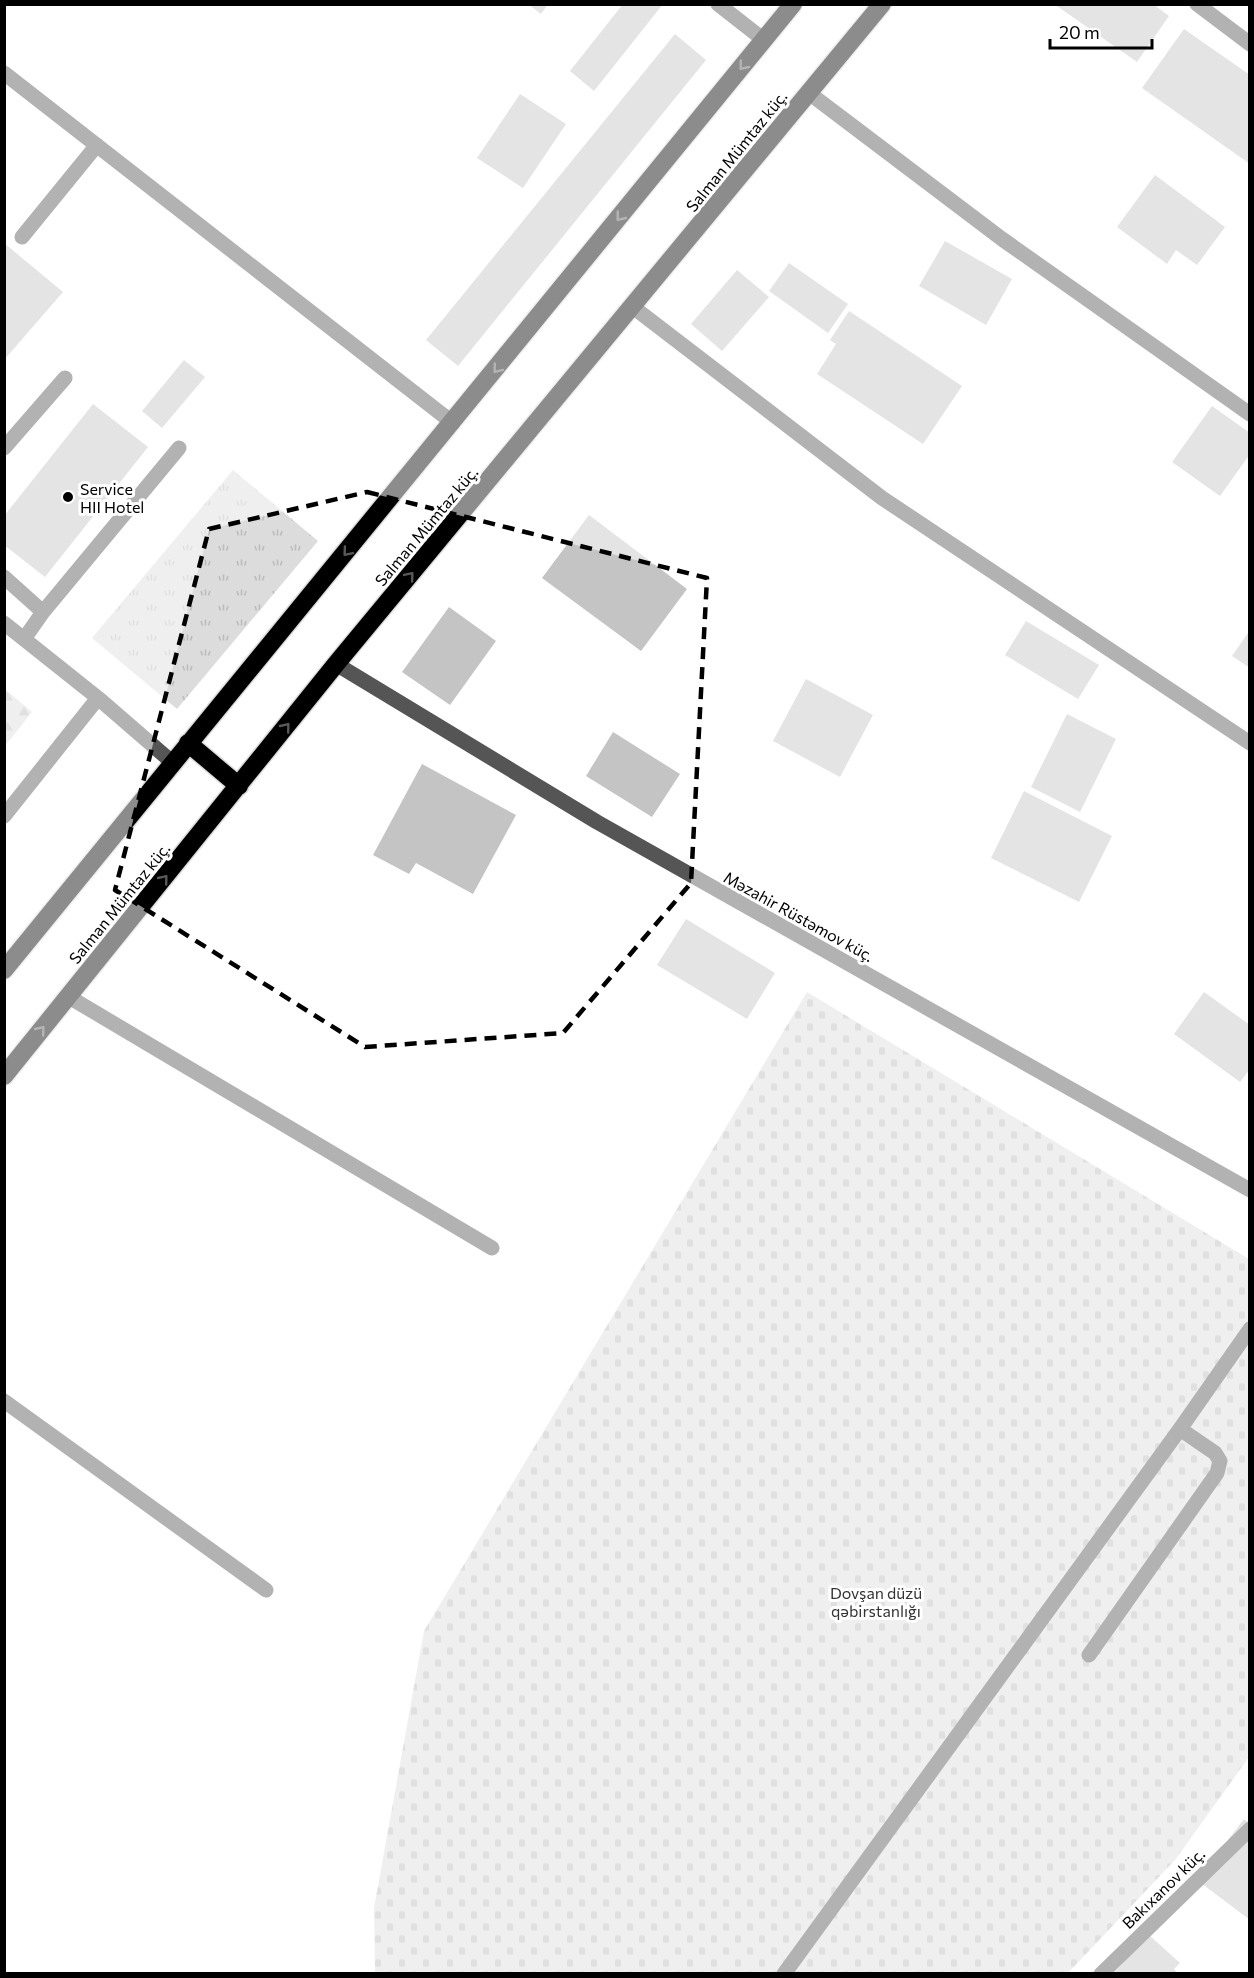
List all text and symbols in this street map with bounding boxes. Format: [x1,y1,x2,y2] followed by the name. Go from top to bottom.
[1050,12,1152,50] scale bar
[1059,21,1100,43] text: 20 m
[740,59,751,70] one-way arrow
[681,87,791,215] street label: Salman Mümtaz küç.
[617,211,628,222] one-way arrow
[494,362,505,373] one-way arrow
[371,463,481,589] street label: Salman Mümtaz küç.
[80,479,144,516] place label: Service HII Hotel
[61,490,75,504] marker: Service HII Hotel
[343,545,354,556] one-way arrow
[403,572,414,583] one-way arrow
[279,723,290,734] one-way arrow
[64,839,174,967] street label: Salman Mümtaz küç.
[721,867,877,965] street label: Məzahir Rüstəmov küç.
[157,875,168,886] one-way arrow
[34,1026,45,1037] one-way arrow
[830,1583,922,1620] park label: Dovşan düzü qəbirstanlığı
[1118,1844,1208,1932] street label: Bakıxanov küç.

